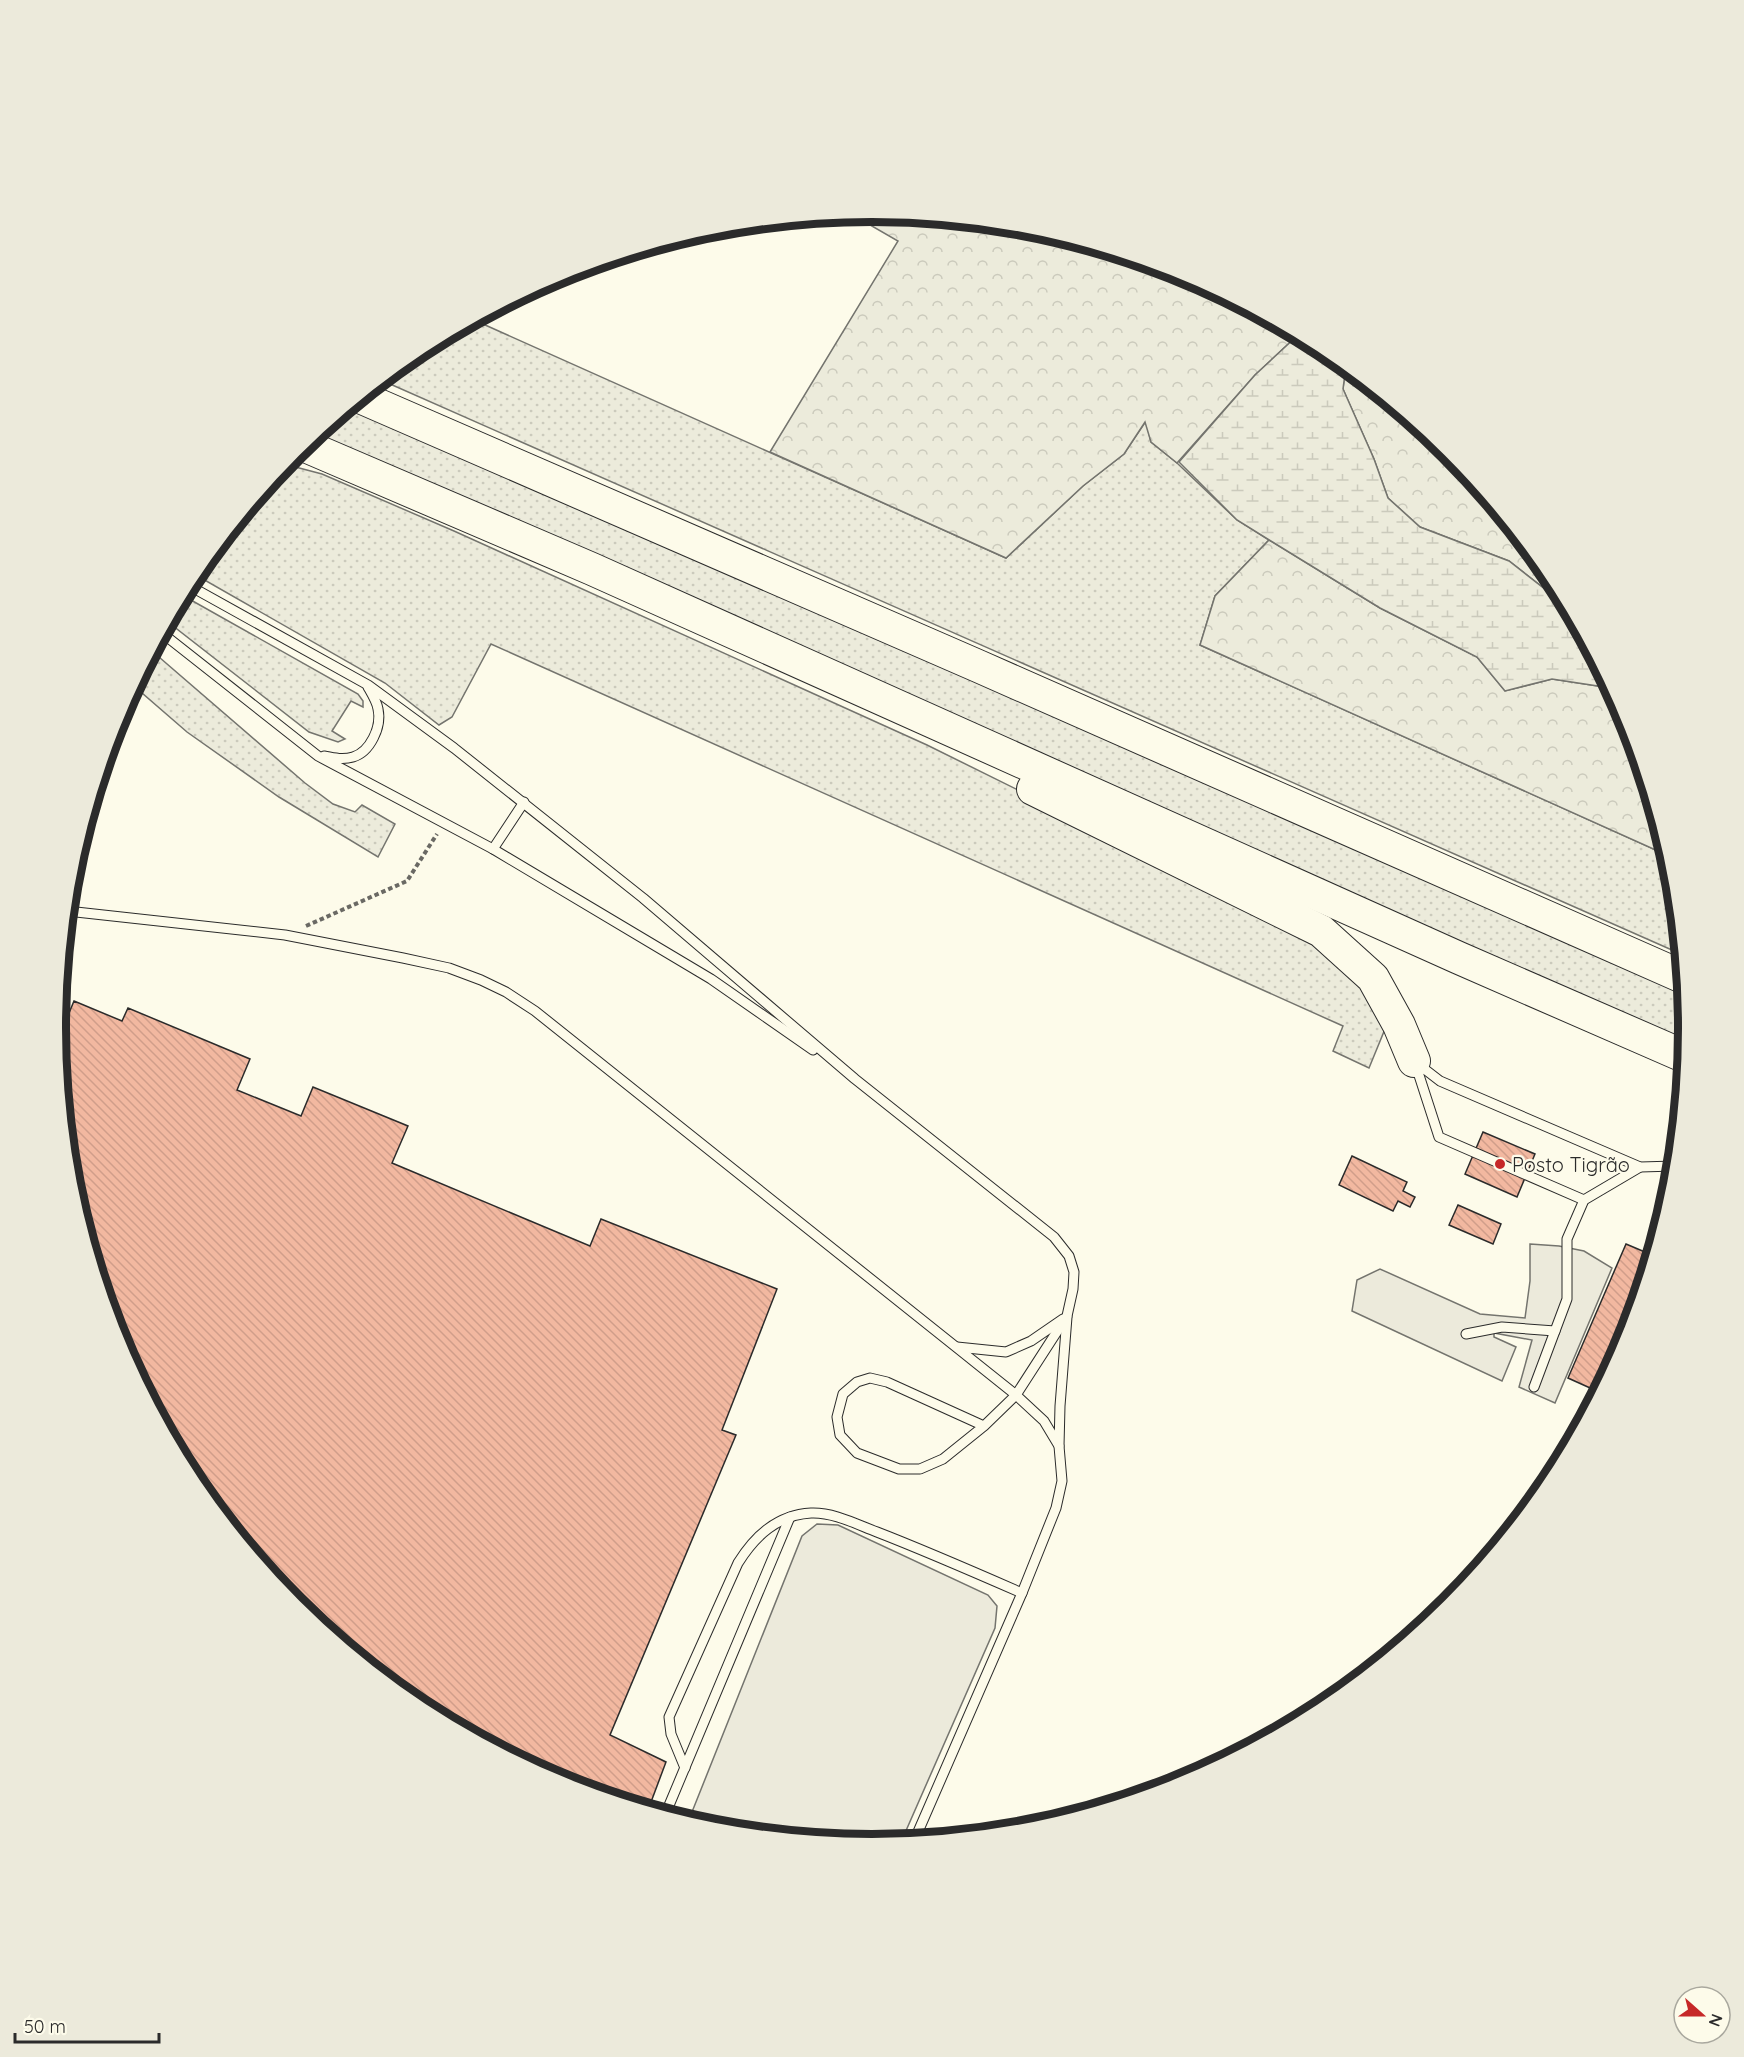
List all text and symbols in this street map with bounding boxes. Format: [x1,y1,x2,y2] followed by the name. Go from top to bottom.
[1512,1152,1630,1177] place label: Posto Tigrão
[1493,1157,1507,1171] marker: Posto Tigrão
[1672,1985,1732,2045] north arrow
[15,2006,159,2044] scale bar
[1705,2011,1727,2029] text: N
[24,2015,66,2038] text: 50 m

